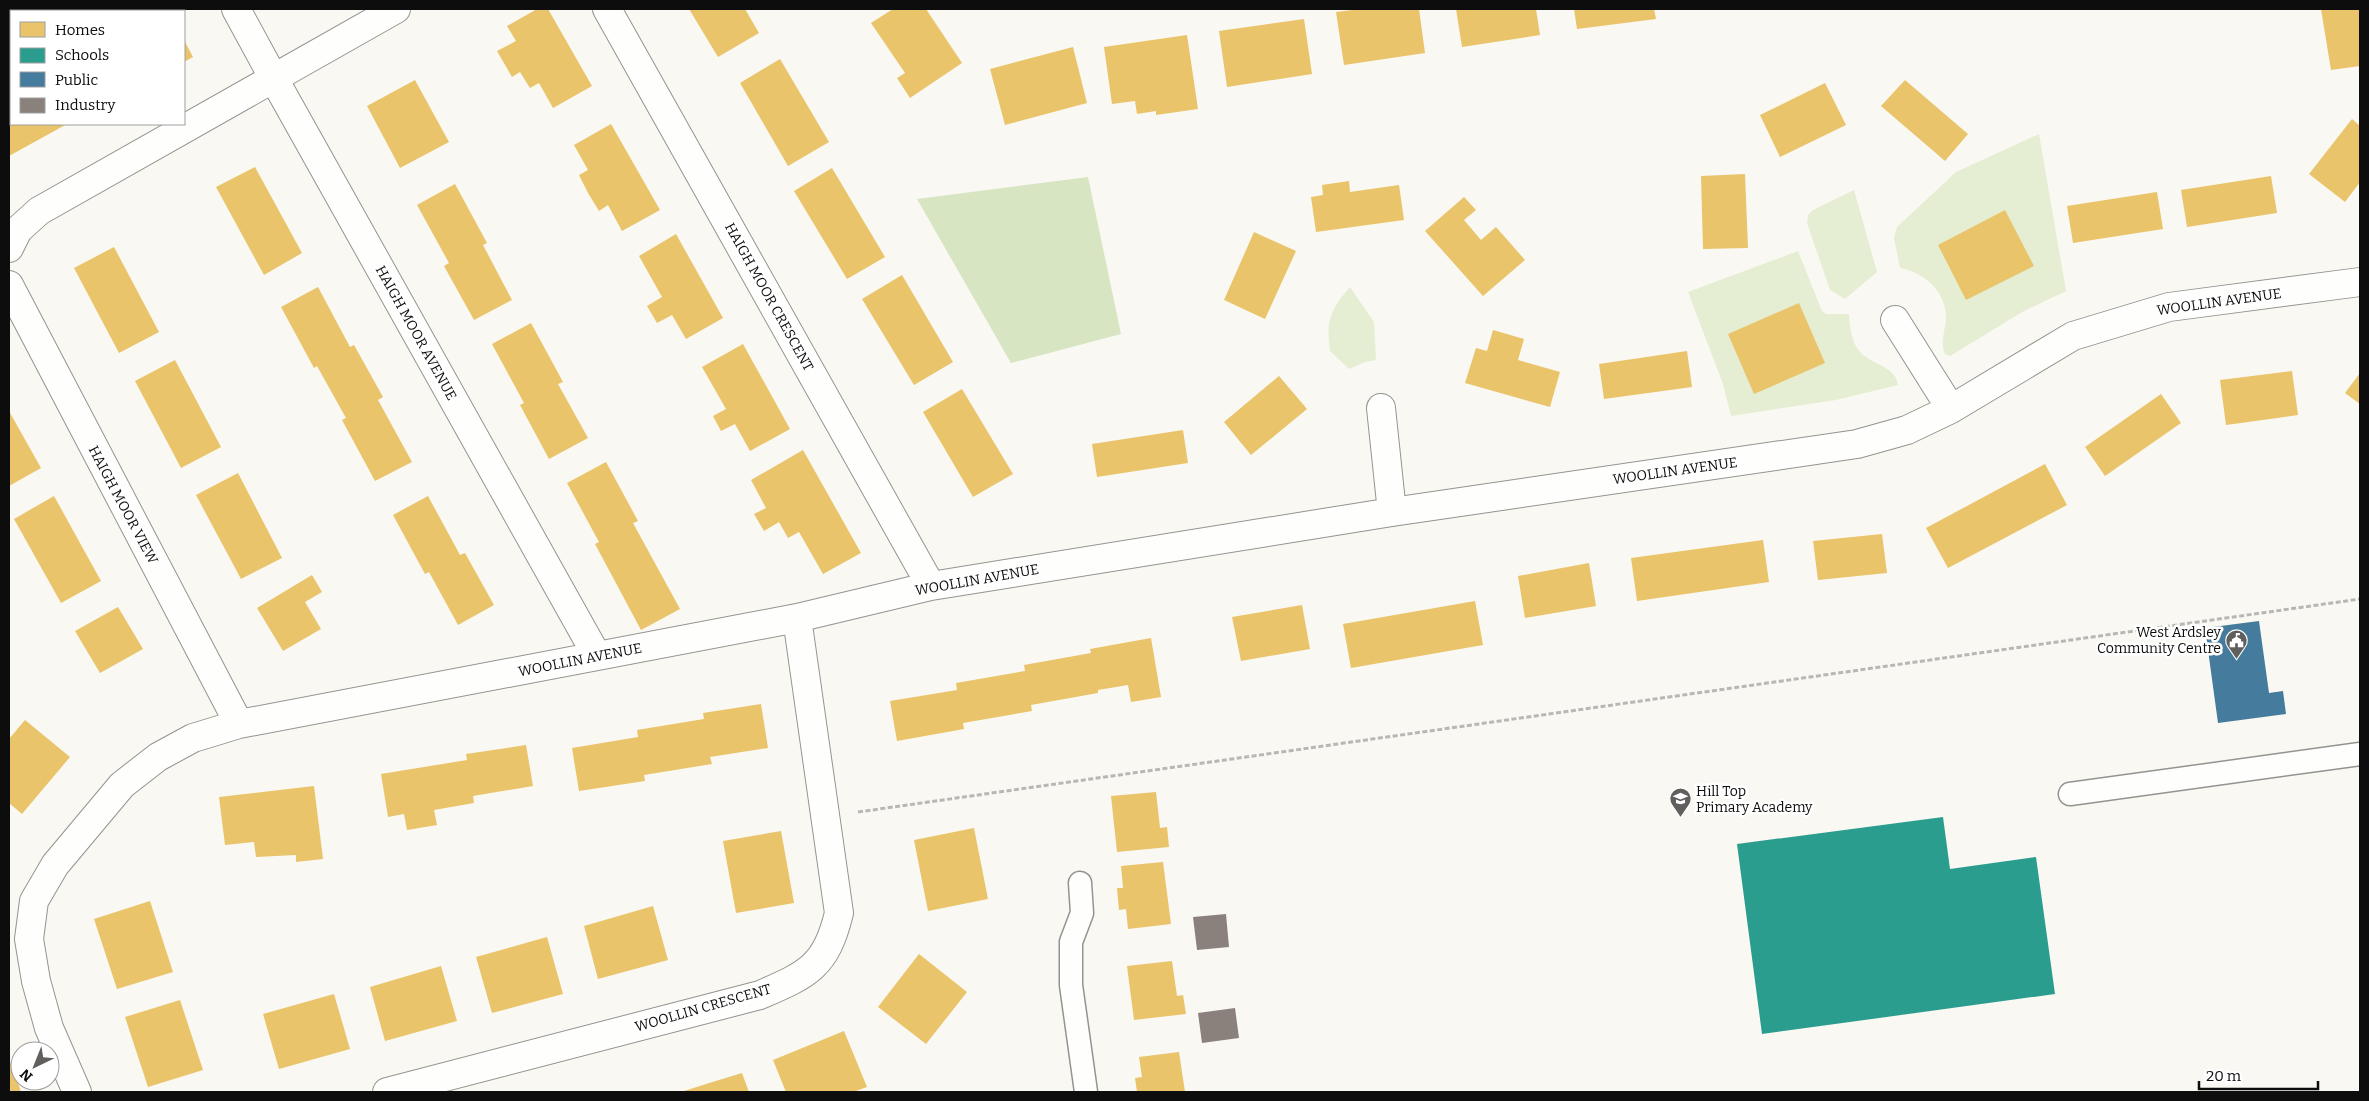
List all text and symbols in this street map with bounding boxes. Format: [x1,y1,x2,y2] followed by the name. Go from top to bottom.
[10,10,185,125] legend
[55,21,105,39] text: Homes
[55,46,109,64] text: Schools
[55,71,99,89] text: Public
[55,96,115,114] text: Industry
[721,220,817,374] street label: HAIGH MOOR CRESCENT
[372,263,460,403] street label: HAIGH MOOR AVENUE
[2156,285,2282,319] street label: WOOLLIN AVENUE
[85,443,162,568] street label: HAIGH MOOR VIEW
[1612,454,1738,488] street label: WOOLLIN AVENUE
[914,561,1040,599] street label: WOOLLIN AVENUE
[2097,624,2222,657] place label: West Ardsley Community Centre
[2225,628,2249,659] public building icon: West Ardsley Community Centre
[517,640,643,680] street label: WOOLLIN AVENUE
[1696,783,1813,816] place label: Hill Top Primary Academy
[1668,787,1692,818] school or university icon: Hill Top Primary Academy
[633,980,773,1036] street label: WOOLLIN CRESCENT
[10,1041,60,1091] north arrow
[2199,1058,2318,1090] scale bar
[17,1065,36,1085] text: N
[2206,1067,2242,1085] text: 20 m

